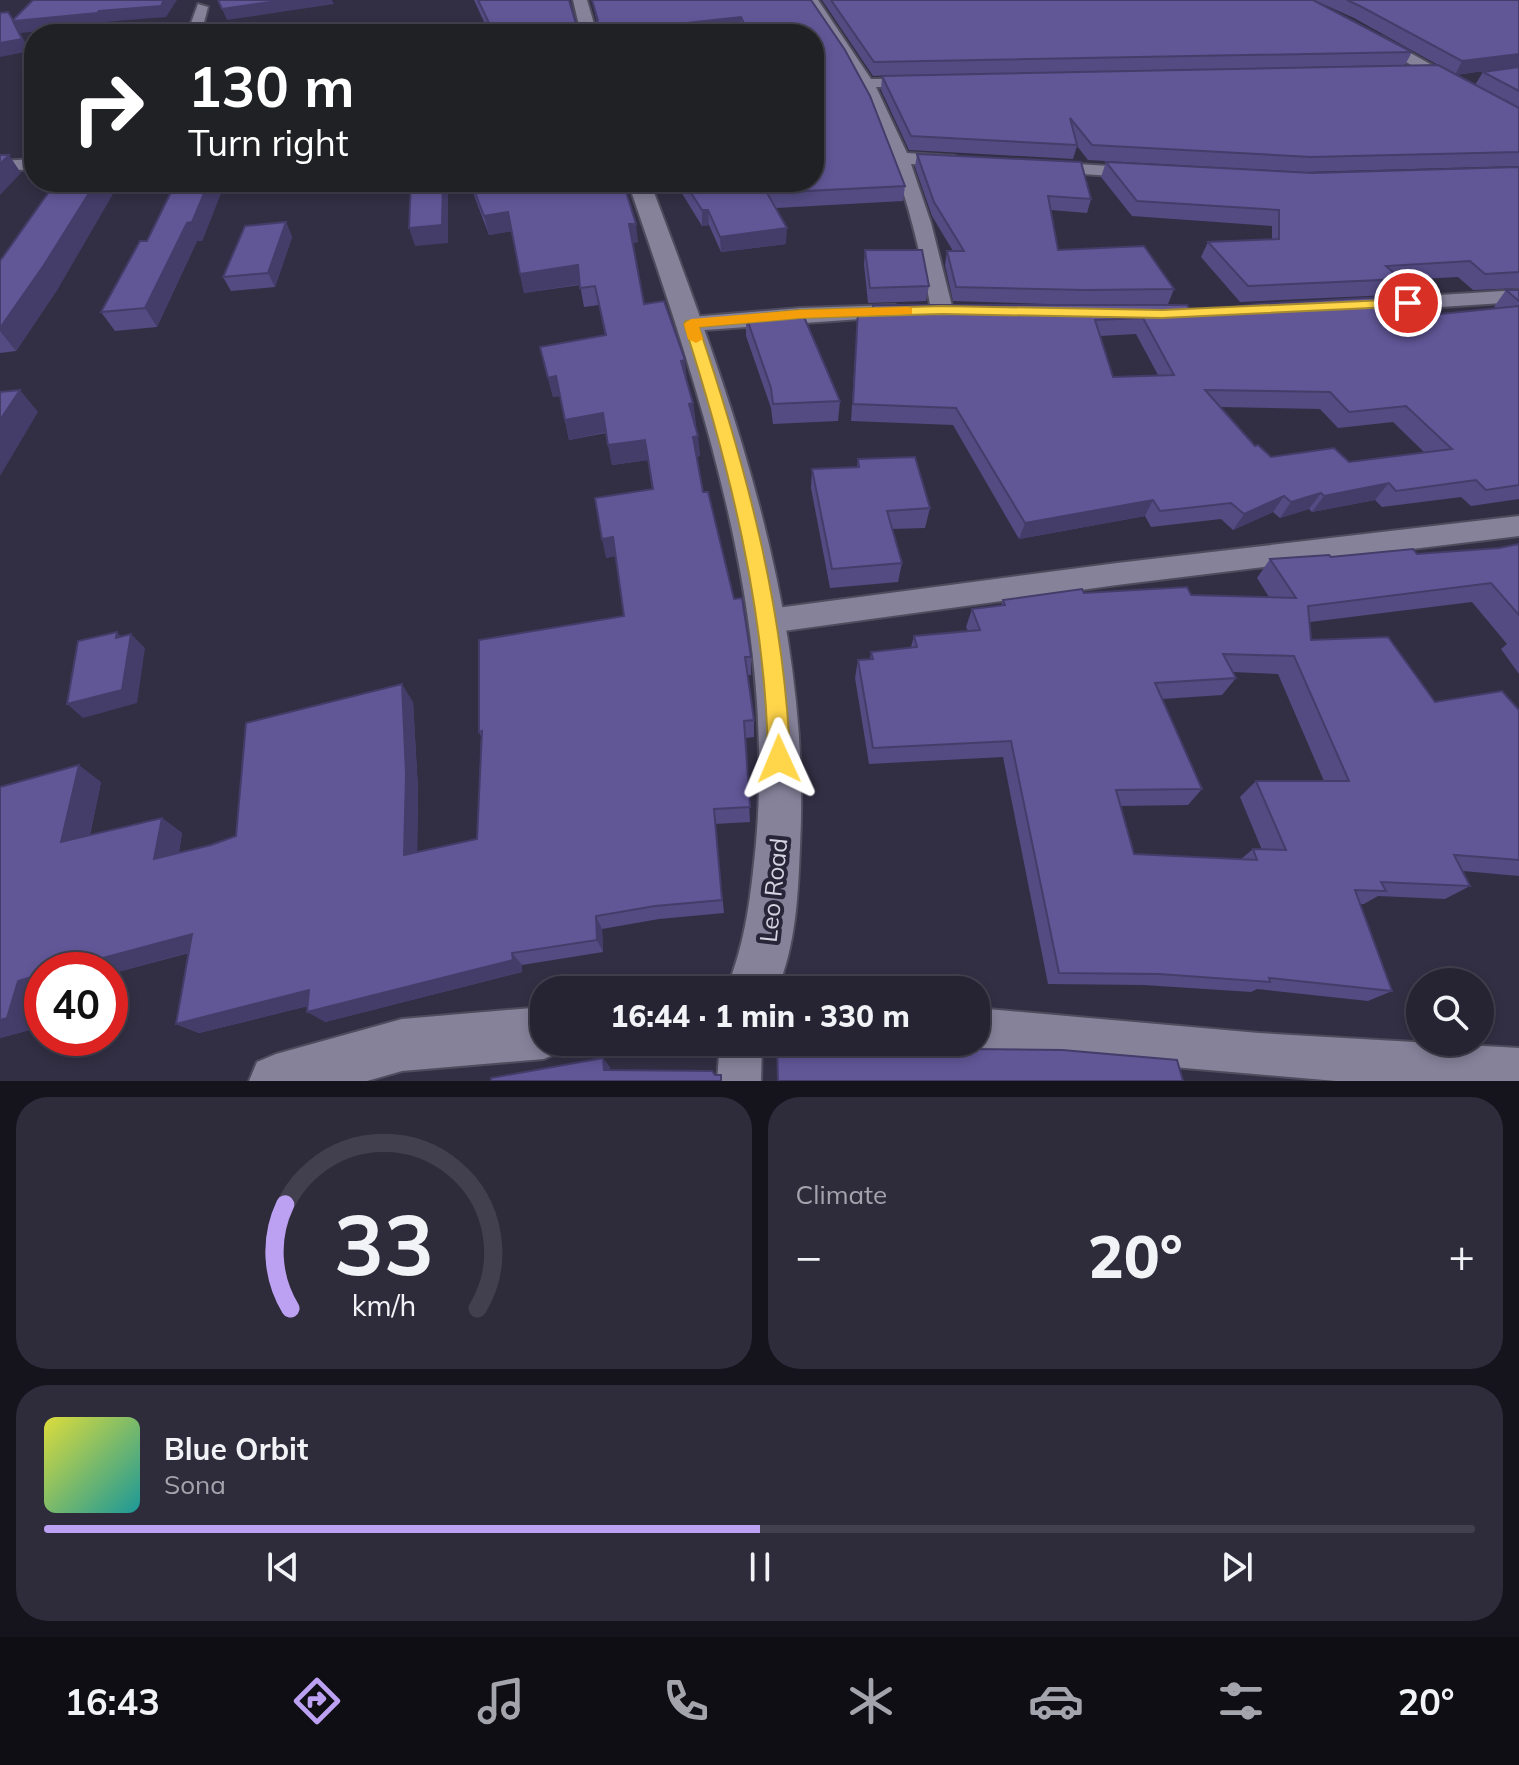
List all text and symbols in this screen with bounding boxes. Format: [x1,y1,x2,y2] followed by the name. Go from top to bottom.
[188,51,355,121] text: 130 m
[56,56,160,160] icon: right
[188,120,349,165] text: Turn right
[1374,269,1442,337] pin
[1386,281,1430,325] icon: arrive
[737,717,821,801] position arrow
[753,836,793,944] street label: Leo Road
[24,952,128,1056] speed limit sign: 40
[1406,968,1494,1056] map controls
[1406,968,1494,1056] button: search
[610,997,910,1035] text: 16:44 · 1 min · 330 m
[796,1178,887,1211] text: Climate
[334,1191,434,1296] text: 33
[1088,1218,1183,1293] text: 20°
[796,1228,822,1283] text: −
[1449,1228,1475,1283] text: +
[351,1287,416,1323] text: km/h
[164,1430,308,1468] text: Blue Orbit
[164,1468,226,1501] text: Sona
[261,1545,305,1589] icon: previous
[738,1545,782,1589] icon: pause
[1215,1545,1259,1589] icon: next
[289,1673,345,1729] icon: directions
[473,1673,529,1729] icon: music
[658,1673,714,1729] icon: phone
[843,1673,899,1729] icon: climate
[1028,1673,1084,1729] icon: car
[1213,1673,1269,1729] icon: filters
[64,1679,160,1724] text: 16:43
[1398,1679,1455,1724] text: 20°

